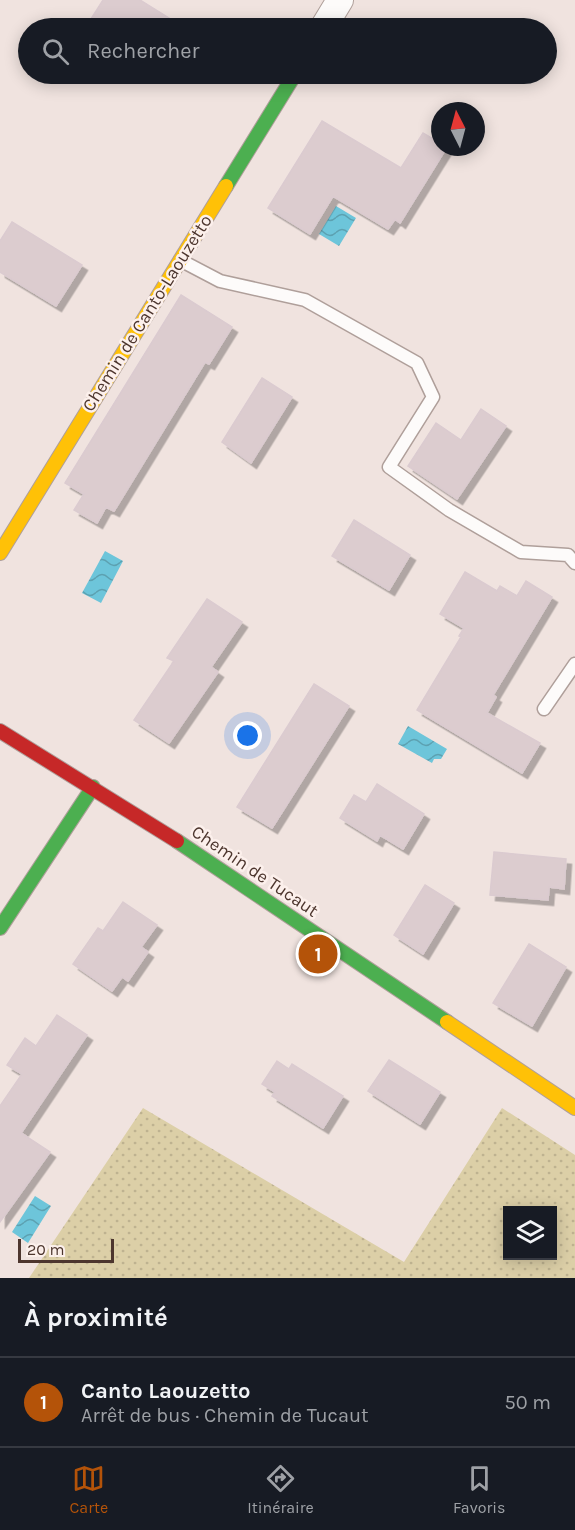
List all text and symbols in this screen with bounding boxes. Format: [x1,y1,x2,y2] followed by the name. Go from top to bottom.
[18,18,557,84] search box
[39,35,72,68] icon: search
[87,38,200,64] text: Rechercher
[431,102,485,156] north arrow
[77,211,217,415] street label: Chemin de Canto-Laouzetto
[233,721,262,750] your location
[187,820,323,922] street label: Chemin de Tucaut
[298,932,338,976] pin: 1
[503,1206,557,1260] map controls
[503,1206,557,1260] button: layers
[18,1236,114,1264] scale bar
[27,1240,65,1259] text: 20 m
[24,1302,168,1333] text: À proximité
[81,1378,251,1404] text: Canto Laouzetto
[40,1391,47,1414] text: 1
[504,1391,551,1414] text: 50 m
[81,1404,369,1427] text: Arrêt de bus · Chemin de Tucaut
[70,1462,108,1517] tab: Carte
[247,1462,314,1517] tab: Itinéraire
[453,1462,505,1517] tab: Favoris

